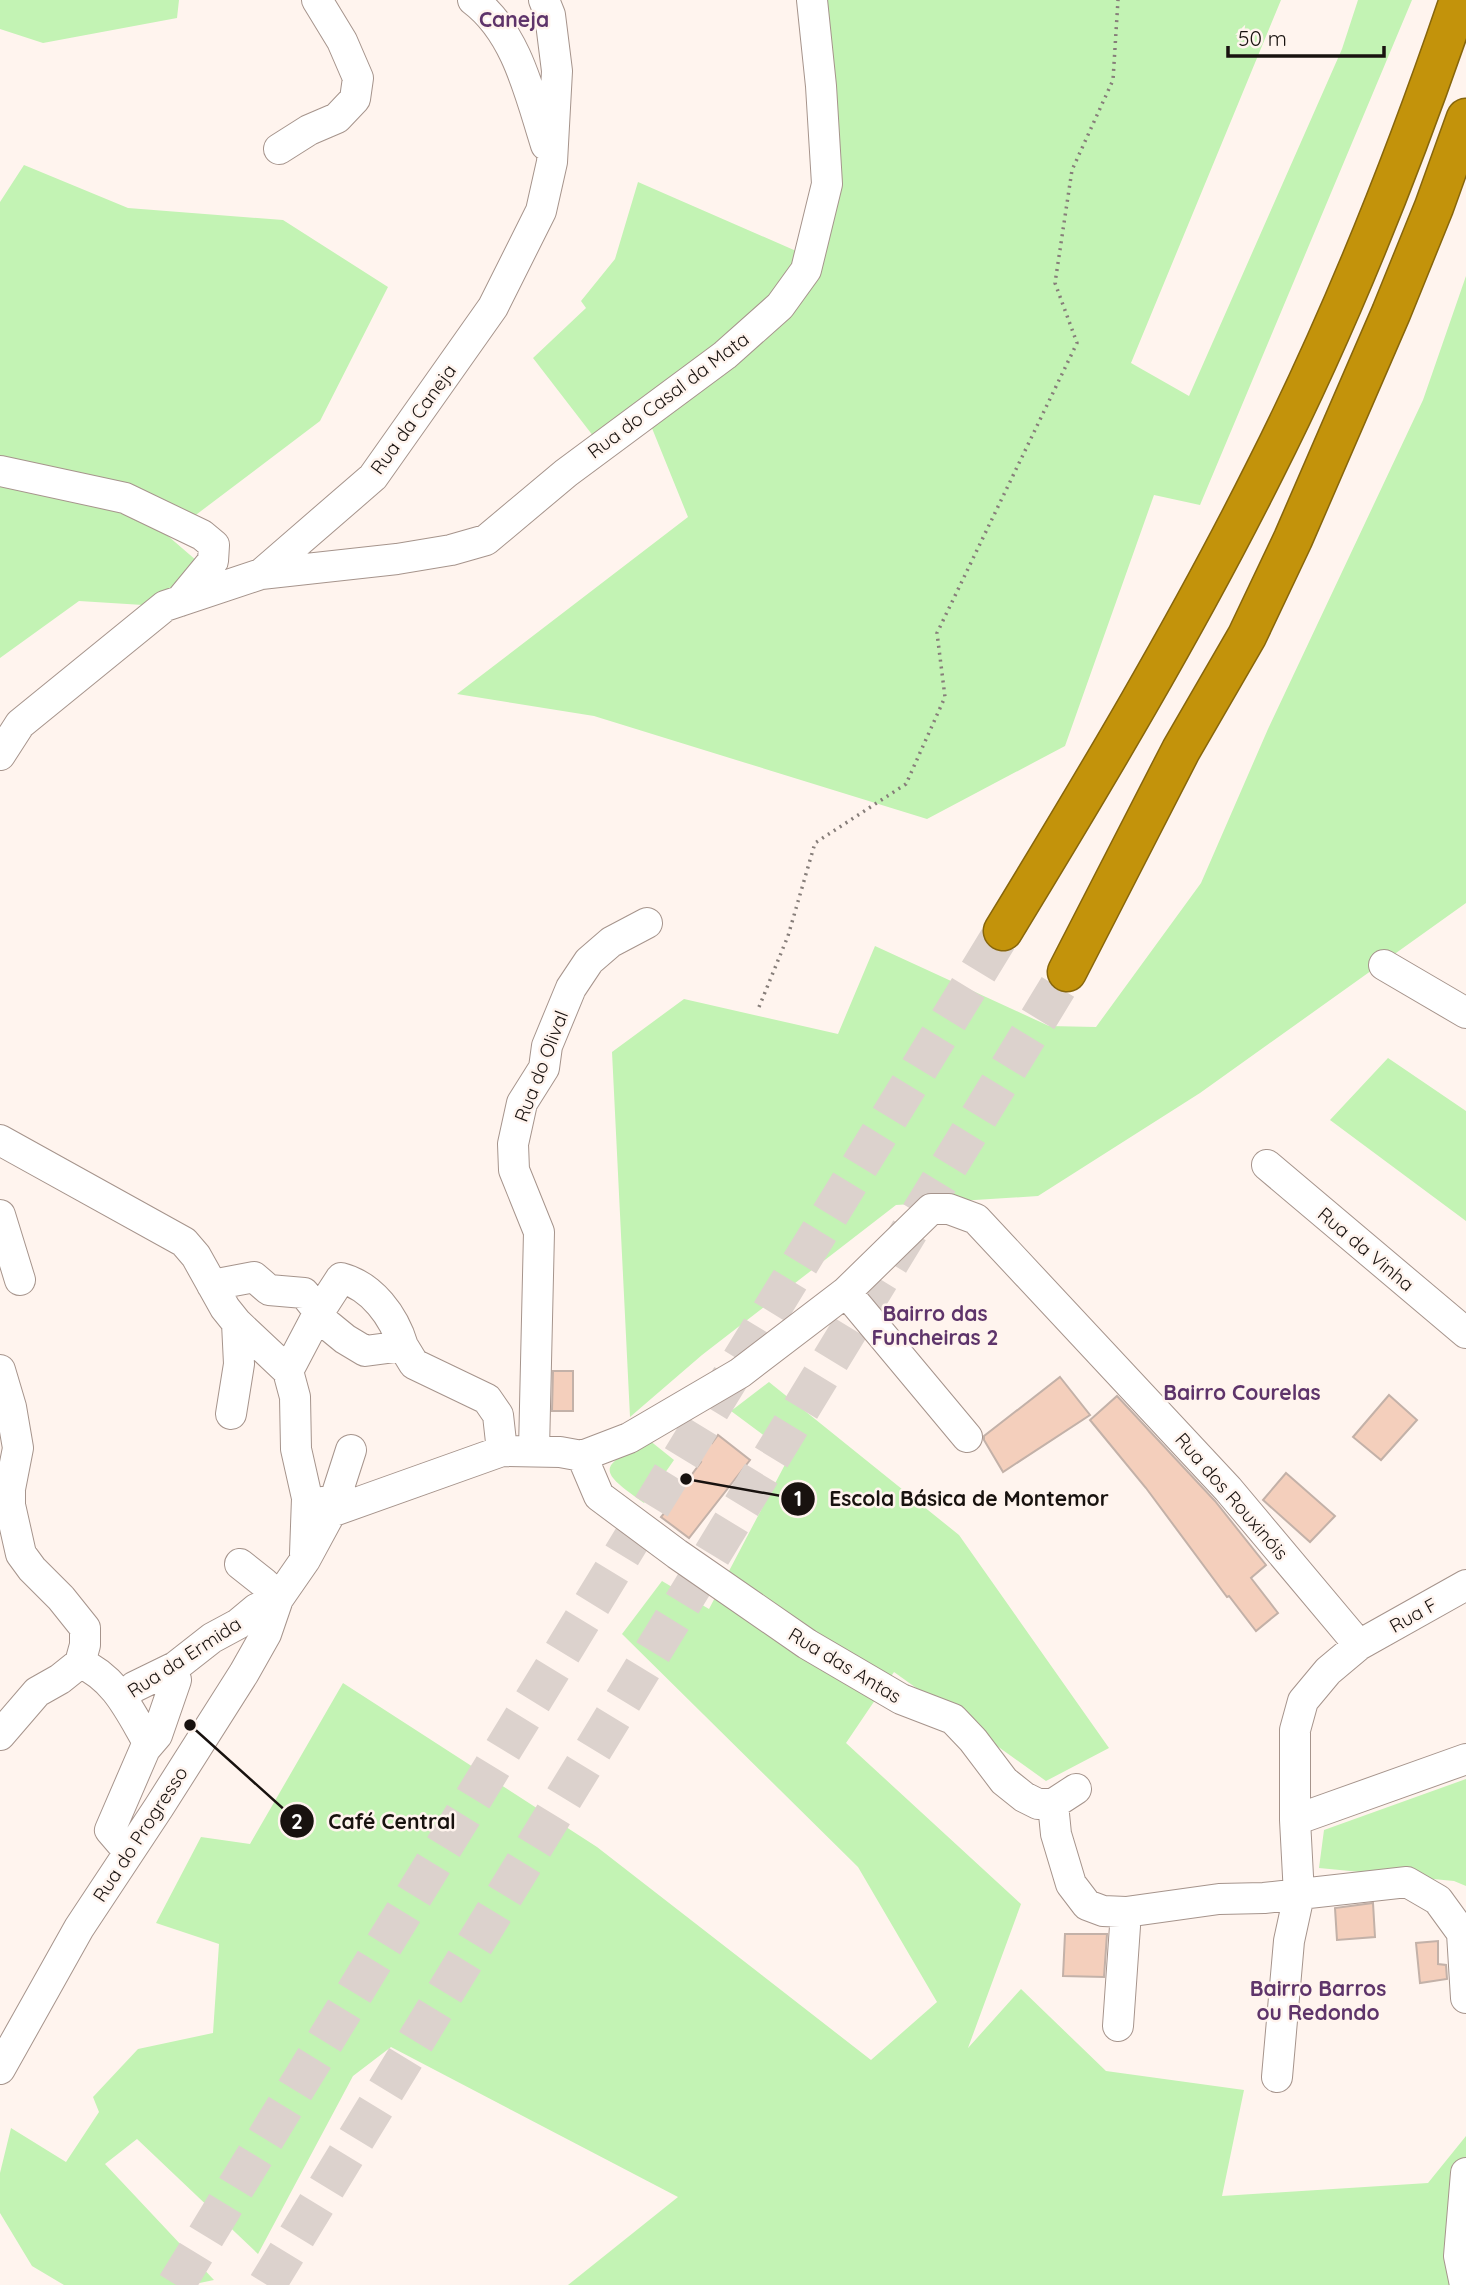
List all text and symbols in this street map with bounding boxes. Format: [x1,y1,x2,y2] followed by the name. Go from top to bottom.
[479,6,549,32] district label: Caneja
[1228,14,1384,58] scale bar
[1238,25,1287,51] text: 50 m
[583,327,753,463] street label: Rua do Casal da Mata
[365,359,461,479] street label: Rua da Caneja
[509,1007,573,1125] street label: Rua do Olival
[1313,1202,1419,1296] street label: Rua da Vinha
[872,1300,998,1350] district label: Bairro das Funcheiras 2
[1163,1379,1321,1405] district label: Bairro Courelas
[1170,1427,1294,1565] street label: Rua dos Rouxinóis
[781,1478,1123,1520] callout: Escola Básica de Montemor
[794,1485,802,1511] text: 1
[829,1485,1109,1511] text: Escola Básica de Montemor
[1385,1592,1441,1638] street label: Rua F
[123,1611,245,1703] street label: Rua da Ermida
[784,1622,906,1708] street label: Rua das Antas
[87,1762,193,1906] street label: Rua do Progresso
[280,1800,470,1842] callout: Café Central
[291,1808,303,1834] text: 2
[328,1808,456,1834] text: Café Central
[1250,1975,1386,2025] district label: Bairro Barros ou Redondo

